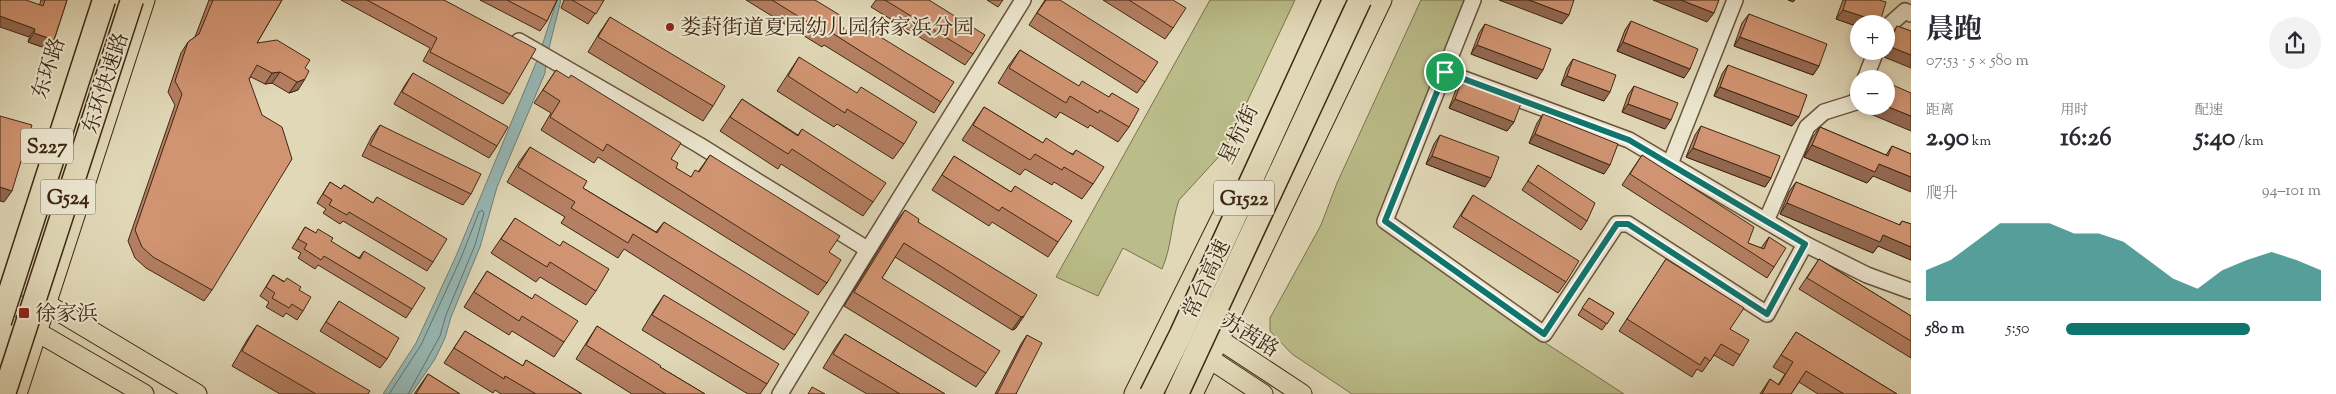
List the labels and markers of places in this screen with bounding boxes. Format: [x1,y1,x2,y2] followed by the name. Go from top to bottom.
[680,14,974,44] place label: 娄葑街道夏园幼儿园徐家浜分园
[664,21,676,33] marker: 娄葑街道夏园幼儿园徐家浜分园
[1424,51,1466,93] pin
[35,300,98,330] place label: 徐家浜
[17,306,31,320] marker: 徐家浜

